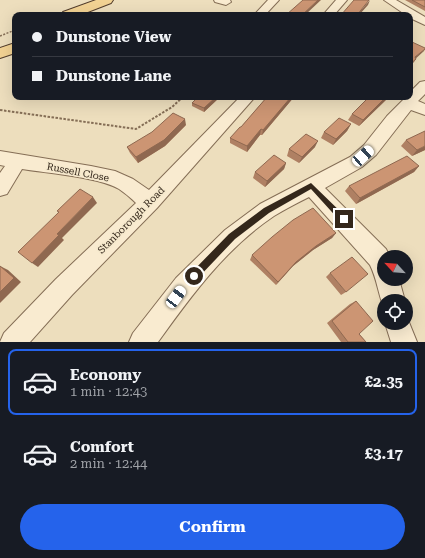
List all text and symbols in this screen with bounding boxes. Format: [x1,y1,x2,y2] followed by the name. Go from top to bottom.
[56,28,171,46] text: Dunstone View
[56,67,171,85] text: Dunstone Lane
[350,144,376,168] car
[46,161,111,184] street label: Russell Close
[95,184,167,256] street label: Stanborough Road
[335,210,353,228] route end
[377,250,413,286] north arrow
[377,250,413,330] map controls
[185,267,203,285] route start
[164,284,188,310] car
[377,294,413,330] button: locate
[22,364,58,400] icon: car
[70,366,141,384] text: Economy
[365,373,403,391] text: £2.35
[70,384,147,399] text: 1 min · 12:43
[22,436,58,472] icon: car
[70,438,134,456] text: Comfort
[365,445,403,463] text: £3.17
[70,456,147,471] text: 2 min · 12:44
[20,504,405,550] button: Confirm

